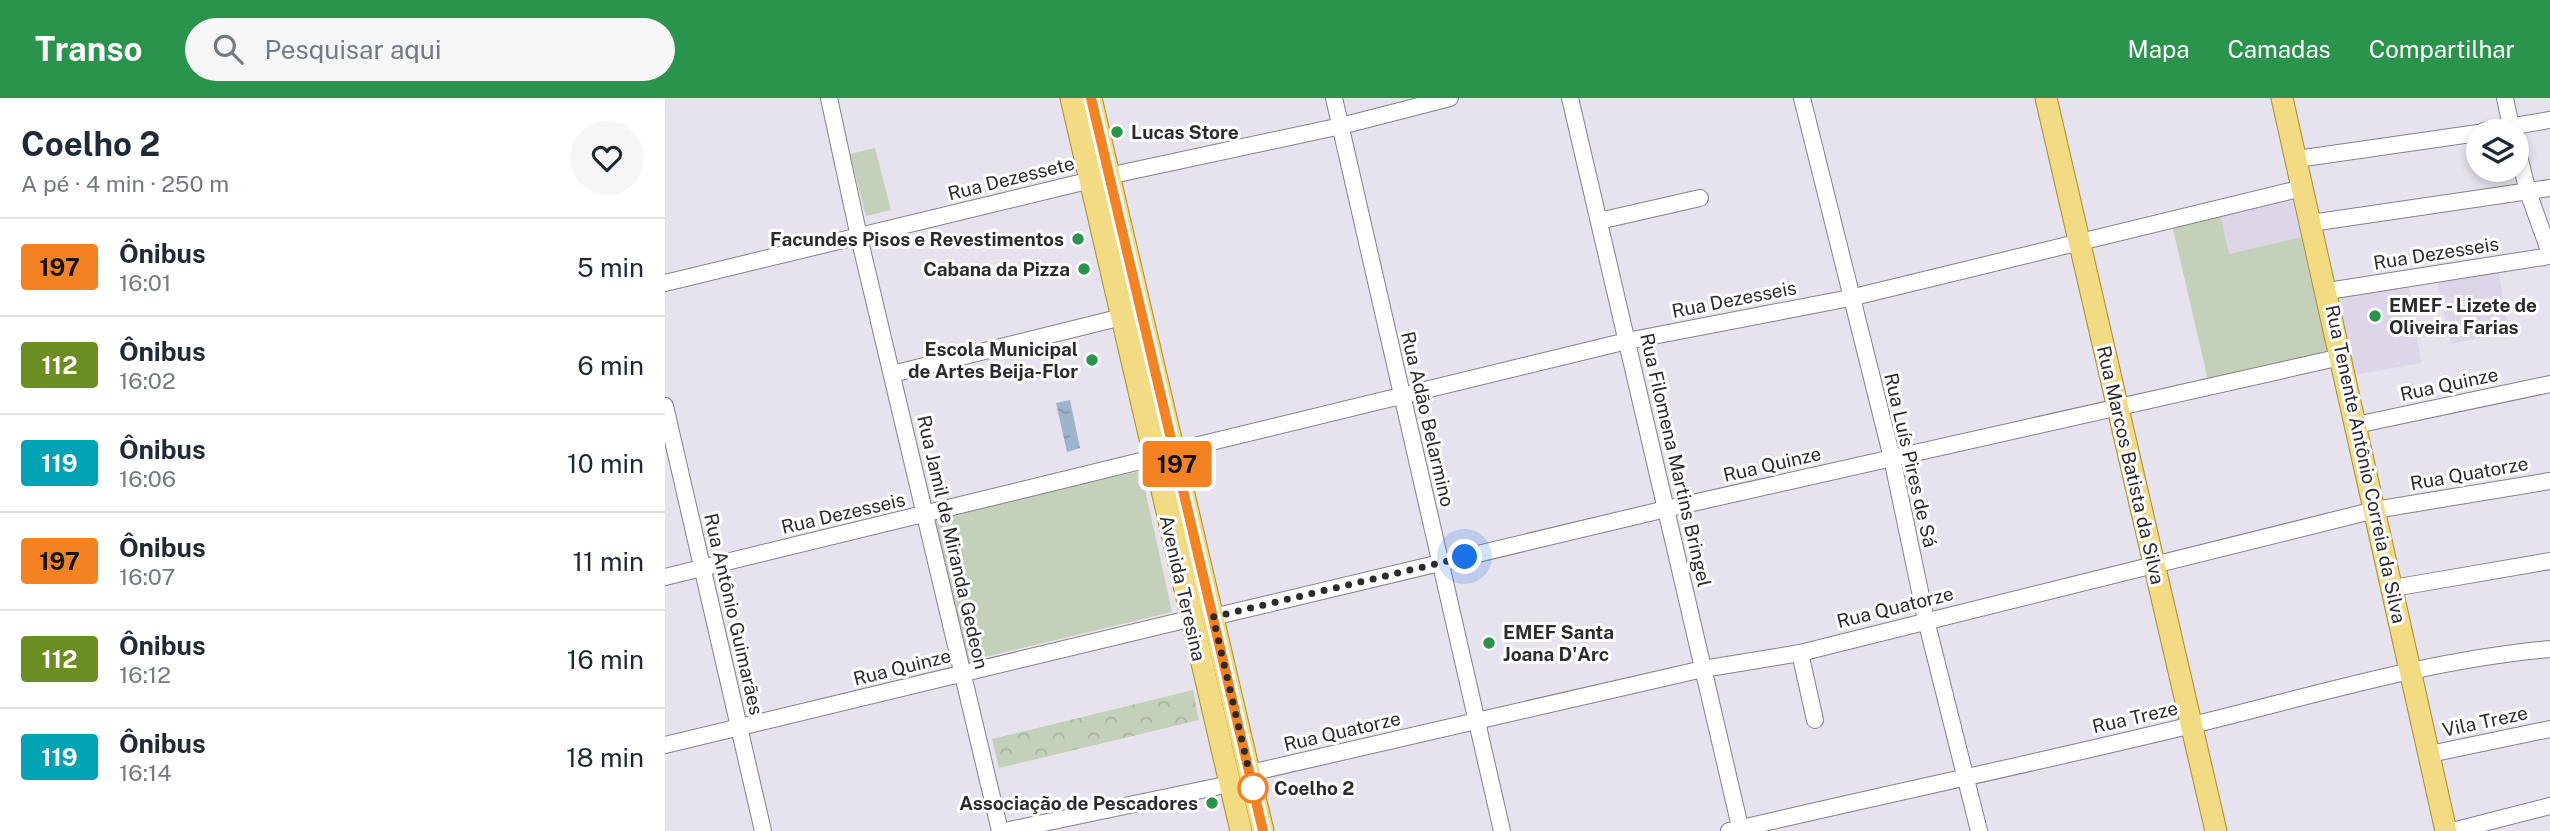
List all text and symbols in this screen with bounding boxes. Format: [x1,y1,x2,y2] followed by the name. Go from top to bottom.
[185,18,675,81] search box
[35,30,143,68] text: Transo
[209,30,247,68] icon: search
[265,34,441,65] text: Pesquisar aqui
[2128,35,2189,63] text: Mapa
[2227,35,2331,63] text: Camadas
[2369,35,2515,63] text: Compartilhar
[2466,119,2529,182] map controls
[2466,119,2529,182] button: layers
[570,121,644,195] button: heart
[1131,121,1239,143] place label: Lucas Store
[1109,124,1125,140] marker: Lucas Store
[21,125,160,163] text: Coelho 2
[945,152,1077,204] street label: Rua Dezessete
[21,170,229,197] text: A pé · 4 min · 250 m
[770,228,1064,250] place label: Facundes Pisos e Revestimentos
[1070,231,1086,247] marker: Facundes Pisos e Revestimentos
[2372,232,2500,274] street label: Rua Dezesseis
[119,238,206,269] text: Ônibus
[577,252,644,283] text: 5 min
[39,253,80,281] text: 197
[923,258,1070,280] place label: Cabana da Pizza
[1076,261,1092,277] marker: Cabana da Pizza
[119,269,171,296] text: 16:01
[1670,276,1798,322] street label: Rua Dezesseis
[2389,294,2537,338] place label: EMEF - Lizete de Oliveira Farias
[2321,303,2411,625] street label: Rua Tenente Antônio Correia da Silva
[2367,308,2383,324] marker: EMEF - Lizete de Oliveira Farias
[1397,329,1459,509] street label: Rua Adão Belarmino
[1636,331,1716,589] street label: Rua Filomena Martins Bringel
[119,336,206,367] text: Ônibus
[908,338,1078,382] place label: Escola Municipal de Artes Beija-Flor
[2093,344,2169,586] street label: Rua Marcos Batista da Silva
[577,350,644,381] text: 6 min
[42,351,77,379] text: 112
[1084,352,1100,368] marker: Escola Municipal de Artes Beija-Flor
[2398,363,2500,405] street label: Rua Quinze
[119,367,176,394] text: 16:02
[1880,371,1942,549] street label: Rua Luís Pires de Sá
[913,413,993,671] street label: Rua Jamil de Miranda Gedeon
[119,434,206,465] text: Ônibus
[1137,441,1217,487] line badge: 197
[1721,442,1823,486] street label: Rua Quinze
[567,448,644,479] text: 10 min
[41,449,78,477] text: 119
[1157,450,1197,478] text: 197
[2408,452,2530,494] street label: Rua Quatorze
[119,465,176,492] text: 16:06
[779,488,907,538] street label: Rua Dezesseis
[700,511,768,717] street label: Rua Antônio Guimarães
[1156,513,1210,663] street label: Avenida Teresina
[119,532,206,563] text: Ônibus
[1447,539,1482,574] your location
[572,546,644,577] text: 11 min
[39,547,80,575] text: 197
[119,563,175,590] text: 16:07
[1834,582,1956,632] street label: Rua Quatorze
[1503,621,1614,665] place label: EMEF Santa Joana D'Arc
[119,630,206,661] text: Ônibus
[1481,635,1497,651] marker: EMEF Santa Joana D'Arc
[567,644,644,675] text: 16 min
[851,644,953,690] street label: Rua Quinze
[42,645,77,673] text: 112
[119,661,171,688] text: 16:12
[2090,696,2180,738] street label: Rua Treze
[2440,701,2530,741] street label: Vila Treze
[1281,707,1403,755] street label: Rua Quatorze
[119,728,206,759] text: Ônibus
[566,742,644,773] text: 18 min
[41,743,78,771] text: 119
[119,759,172,786] text: 16:14
[1238,773,1268,803] marker: Coelho 2
[1274,777,1354,799] place label: Coelho 2
[959,792,1198,814] place label: Associação de Pescadores
[1204,795,1220,811] marker: Associação de Pescadores

